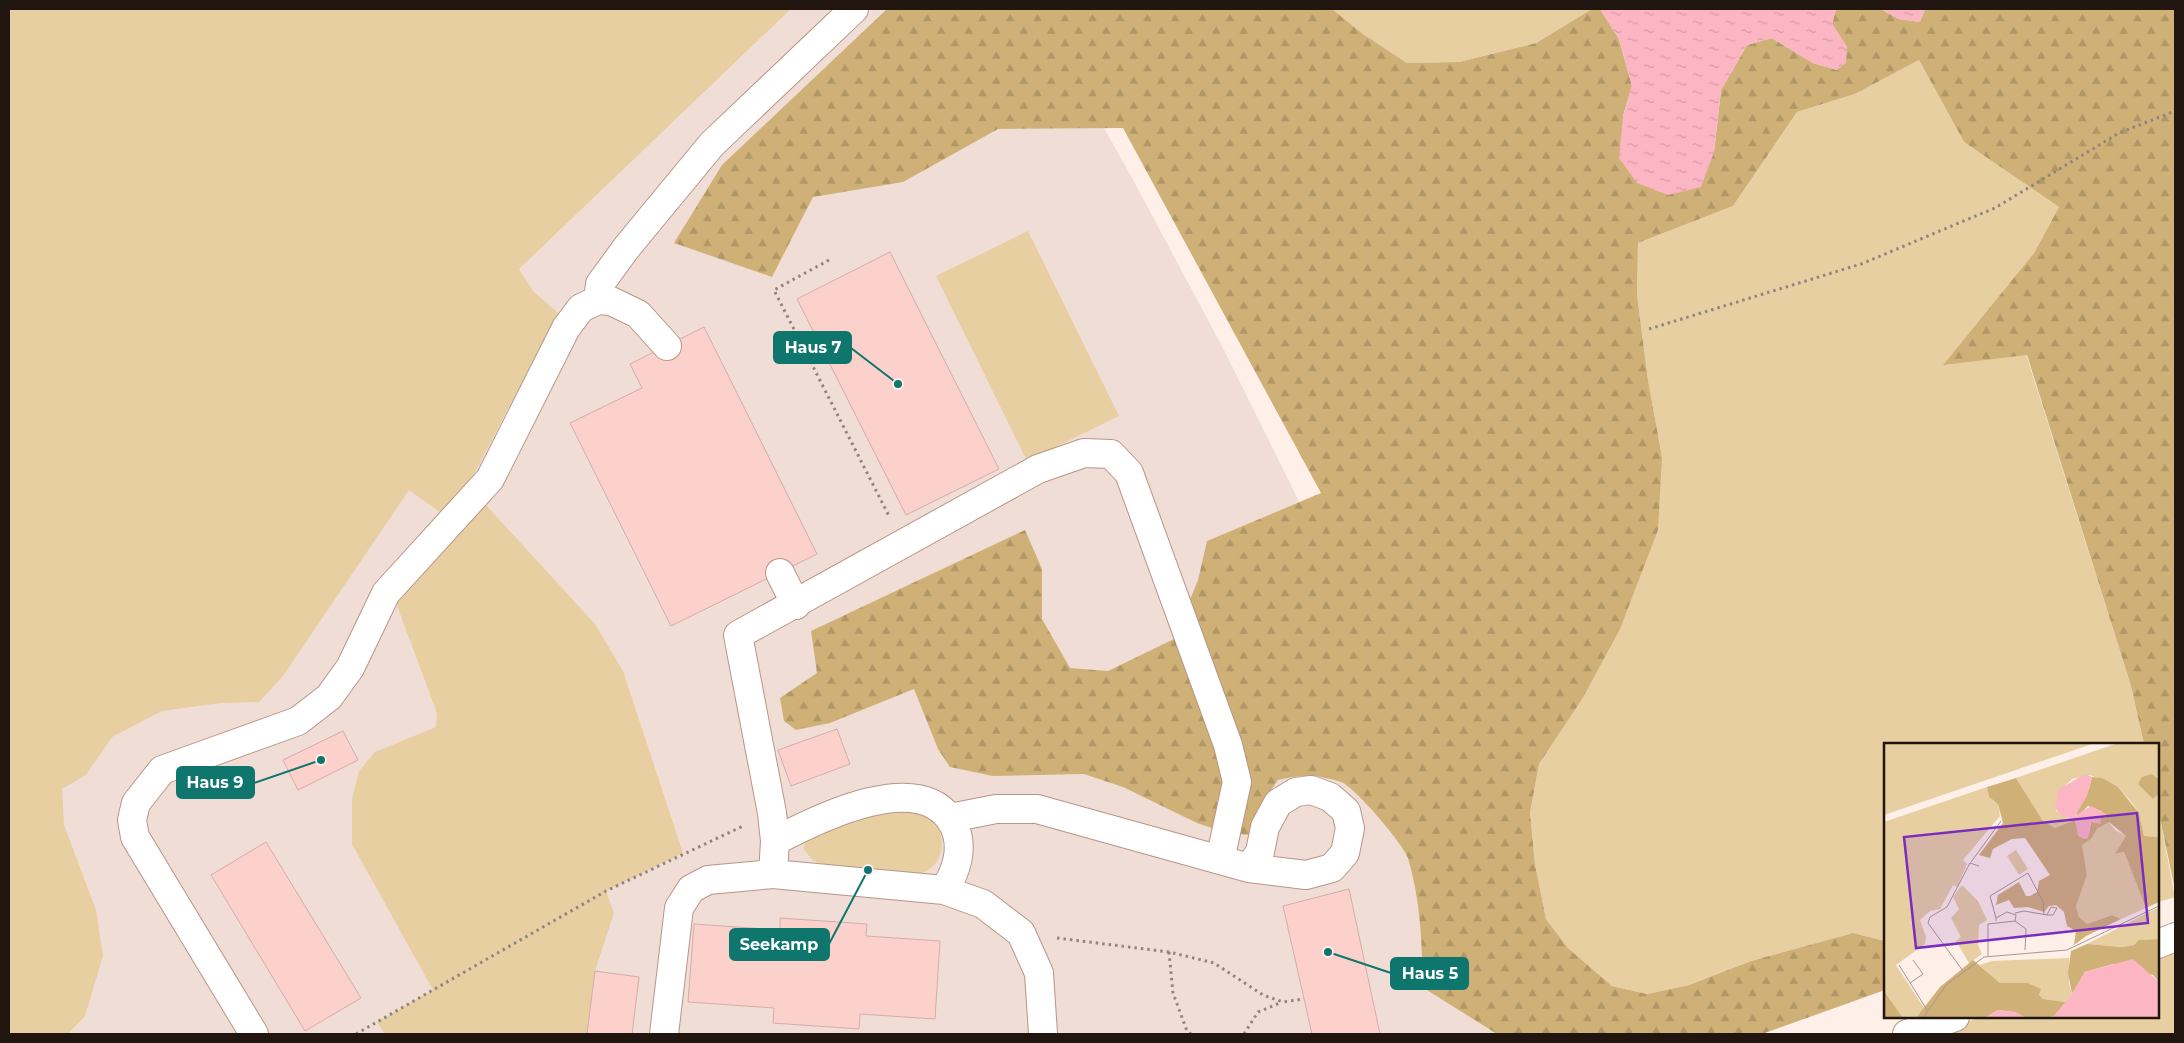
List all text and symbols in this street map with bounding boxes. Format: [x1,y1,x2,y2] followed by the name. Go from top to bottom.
[774,332,851,363] callout: Haus 7
[785,338,841,357] text: Haus 7
[1884,743,2159,1018] inset map
[177,767,254,798] callout: Haus 9
[186,773,244,792] text: Haus 9
[730,929,829,960] callout: Seekamp
[740,935,818,954] text: Seekamp
[1391,958,1468,989] callout: Haus 5
[1402,964,1459,983] text: Haus 5

